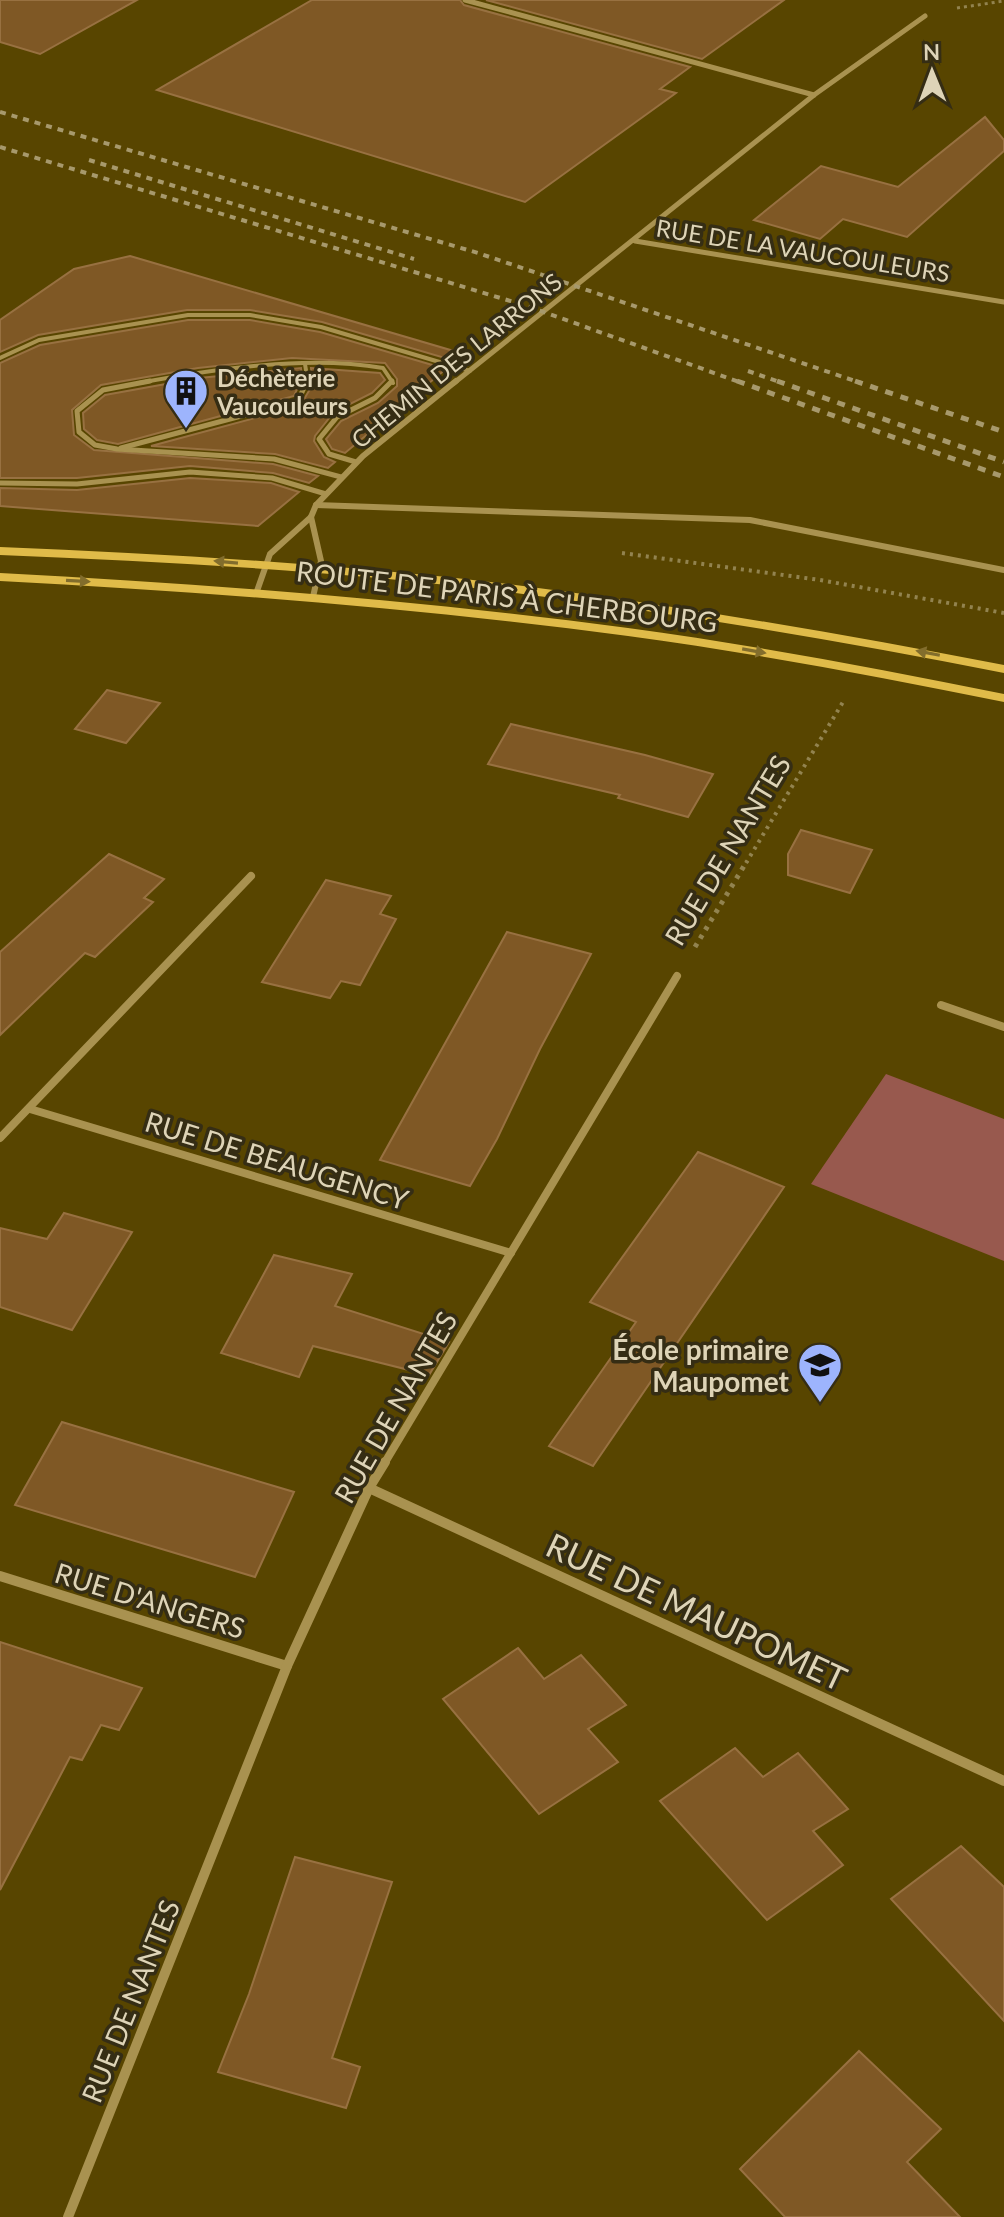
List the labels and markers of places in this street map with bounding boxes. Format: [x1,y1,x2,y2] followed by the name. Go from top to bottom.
[216,363,348,420] place label: Déchèterie Vaucouleurs
[162,367,210,430] building icon: Déchèterie Vaucouleurs
[612,1332,790,1398] place label: École primaire Maupomet
[796,1341,844,1404] school or university icon: École primaire Maupomet

